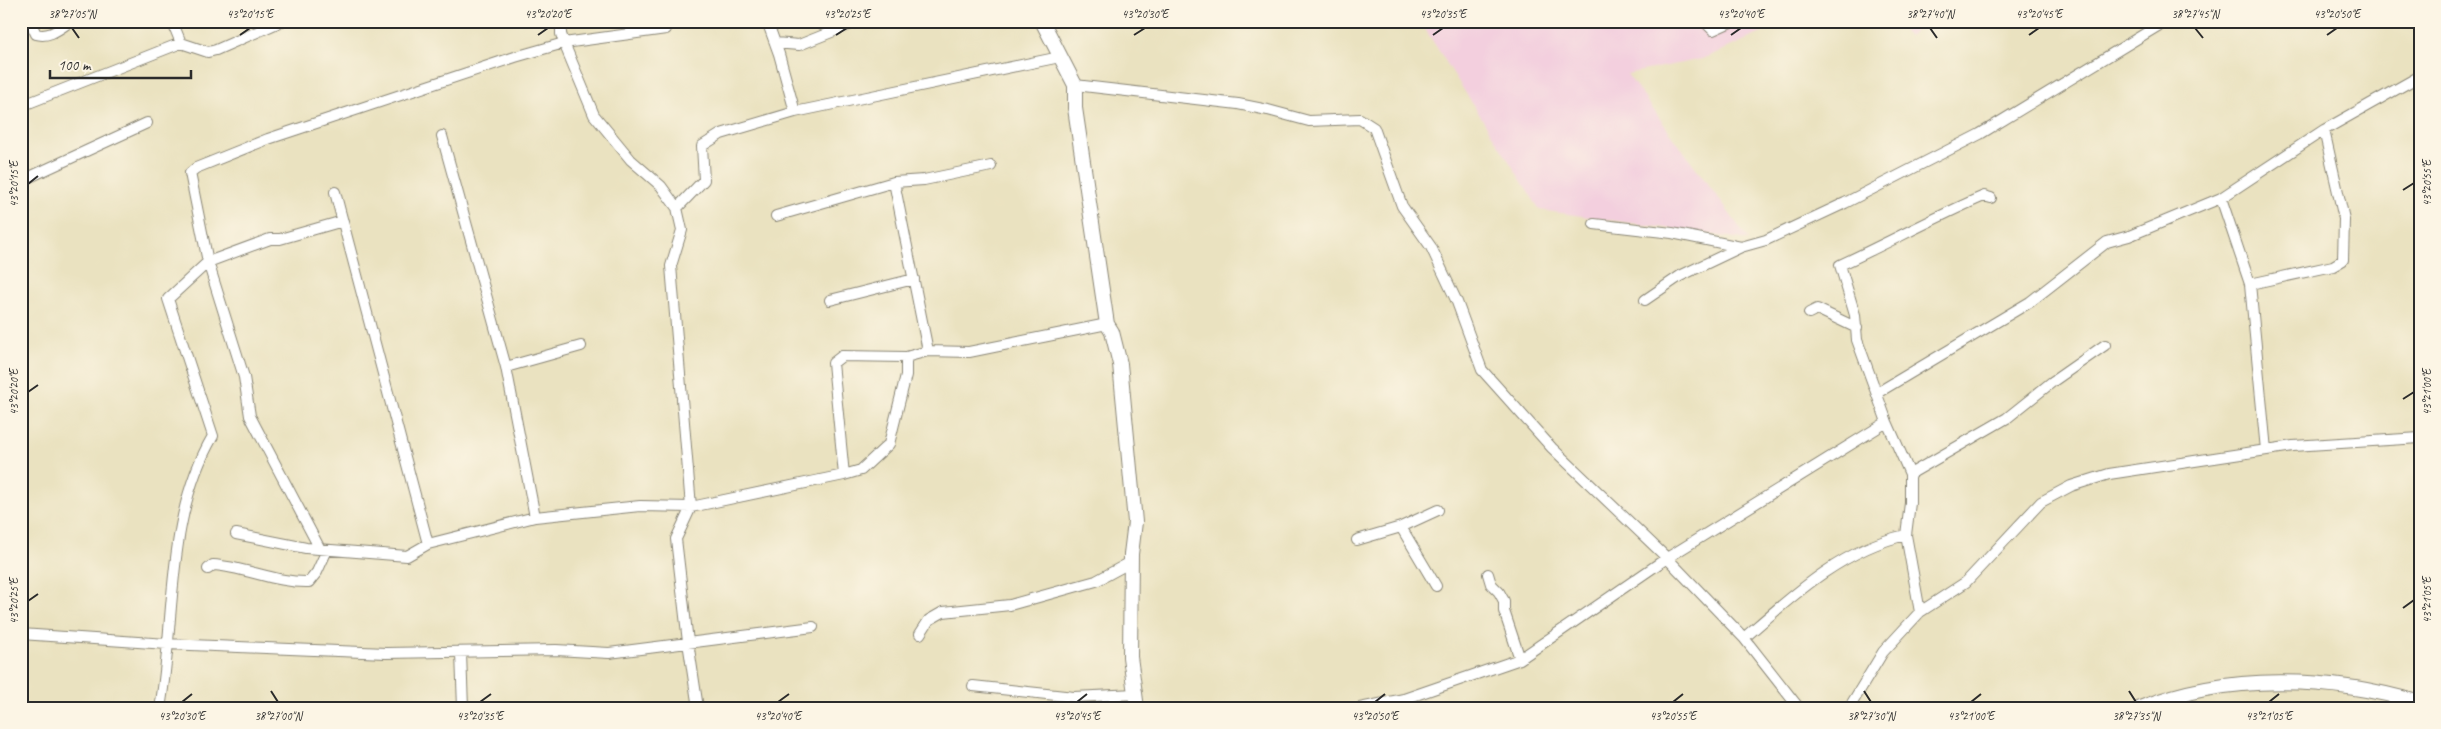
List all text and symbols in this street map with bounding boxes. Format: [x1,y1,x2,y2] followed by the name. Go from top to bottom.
[48,6,97,22] text: 38°27'05"N
[227,6,275,22] text: 43°20'15"E
[525,6,573,22] text: 43°20'20"E
[824,6,872,22] text: 43°20'25"E
[1122,6,1170,22] text: 43°20'30"E
[1420,6,1468,22] text: 43°20'35"E
[1718,6,1766,22] text: 43°20'40"E
[1906,6,1955,22] text: 38°27'40"N
[2016,6,2064,22] text: 43°20'45"E
[2171,6,2220,22] text: 38°27'45"N
[2314,6,2362,22] text: 43°20'50"E
[50,48,191,80] scale bar
[58,56,92,75] text: 100 m
[2419,158,2435,206] text: 43°20'55"E
[6,159,22,207] text: 43°20'15"E
[6,367,22,415] text: 43°20'20"E
[2419,367,2435,415] text: 43°21'00"E
[2419,575,2435,623] text: 43°21'05"E
[6,576,22,624] text: 43°20'25"E
[159,708,207,724] text: 43°20'30"E
[254,708,303,724] text: 38°27'00"N
[457,708,505,724] text: 43°20'35"E
[755,708,803,724] text: 43°20'40"E
[1054,708,1102,724] text: 43°20'45"E
[1352,708,1400,724] text: 43°20'50"E
[1650,708,1698,724] text: 43°20'55"E
[1847,708,1896,724] text: 38°27'30"N
[1948,708,1996,724] text: 43°21'00"E
[2112,708,2161,724] text: 38°27'35"N
[2246,708,2294,724] text: 43°21'05"E

